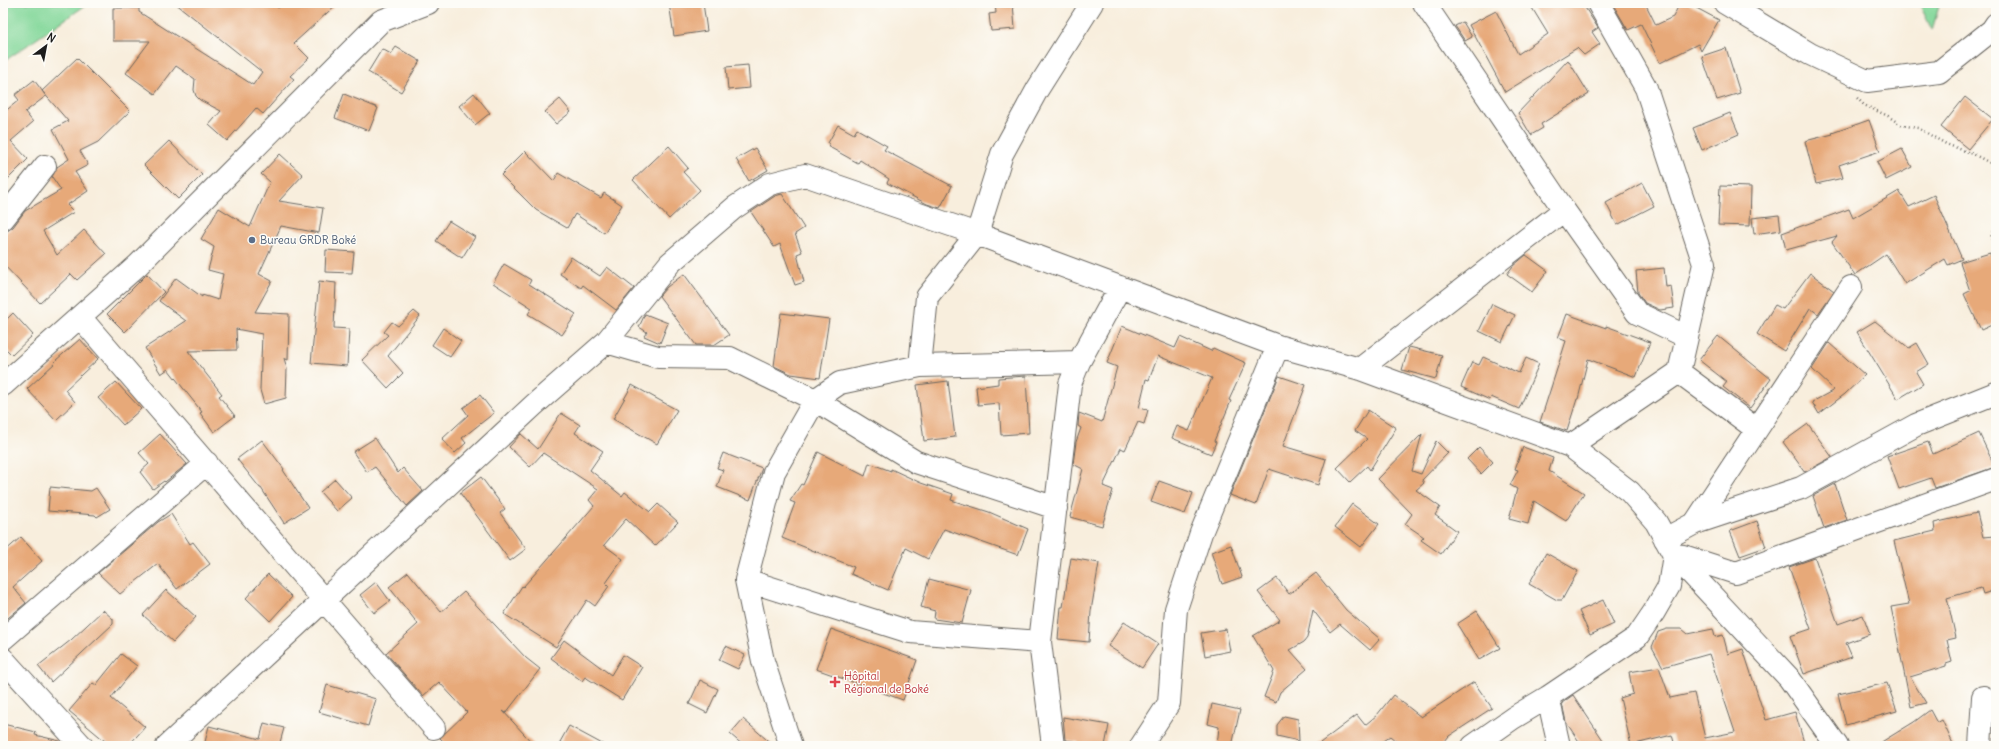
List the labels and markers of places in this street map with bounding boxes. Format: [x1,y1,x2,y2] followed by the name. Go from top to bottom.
[260,233,356,247] place label: Bureau GRDR Boké
[247,235,257,245] marker: Bureau GRDR Boké
[844,669,929,696] place label: Hôpital Régional de Boké
[829,676,841,688] marker: Hôpital Régional de Boké

